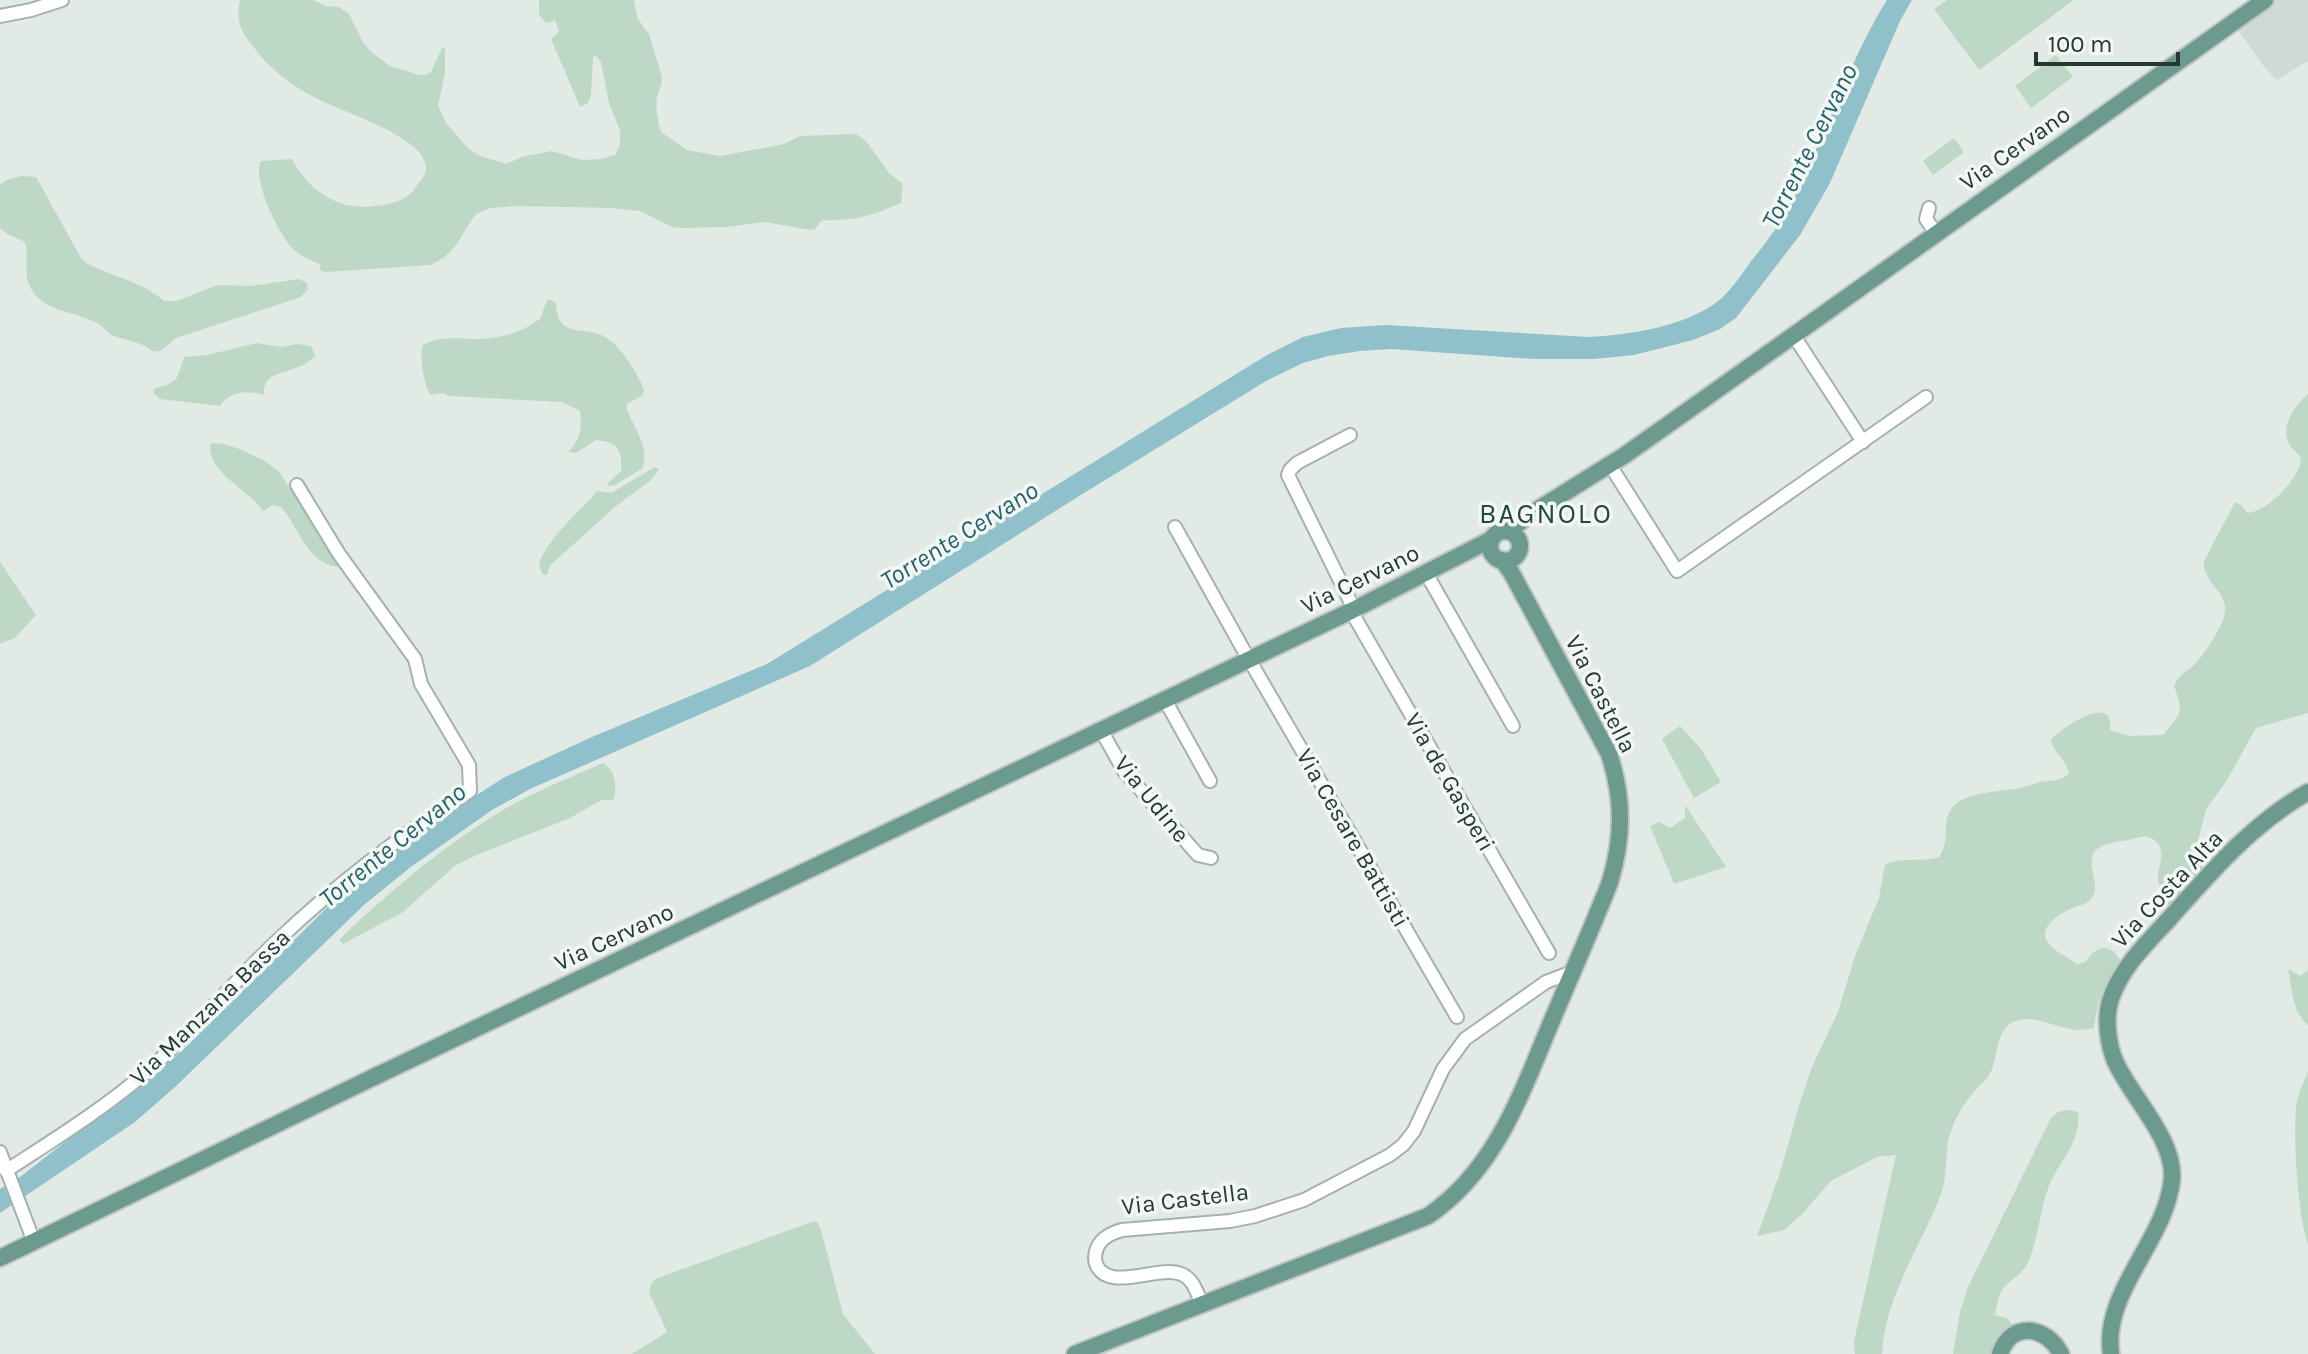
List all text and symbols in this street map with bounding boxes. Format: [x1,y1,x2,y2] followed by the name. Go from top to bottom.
[2036,16,2178,66] scale bar
[2048,30,2113,58] text: 100 m
[1755,59,1864,234] water label: Torrente Cervano
[1954,100,2076,196] street label: Via Cervano
[875,474,1044,596] water label: Torrente Cervano
[1479,497,1613,530] district label: BAGNOLO
[1296,538,1424,620] street label: Via Cervano
[1559,631,1643,757] street label: Via Castella
[1399,708,1501,856] street label: Via de Gasperi
[1291,744,1415,932] street label: Via Cesare Battisti
[1109,750,1195,848] street label: Via Udine
[313,777,472,914] water label: Torrente Cervano
[2105,824,2229,954] street label: Via Costa Alta
[550,897,678,977] street label: Via Cervano
[124,923,296,1091] street label: Via Manzana Bassa
[1120,1177,1250,1221] street label: Via Castella

